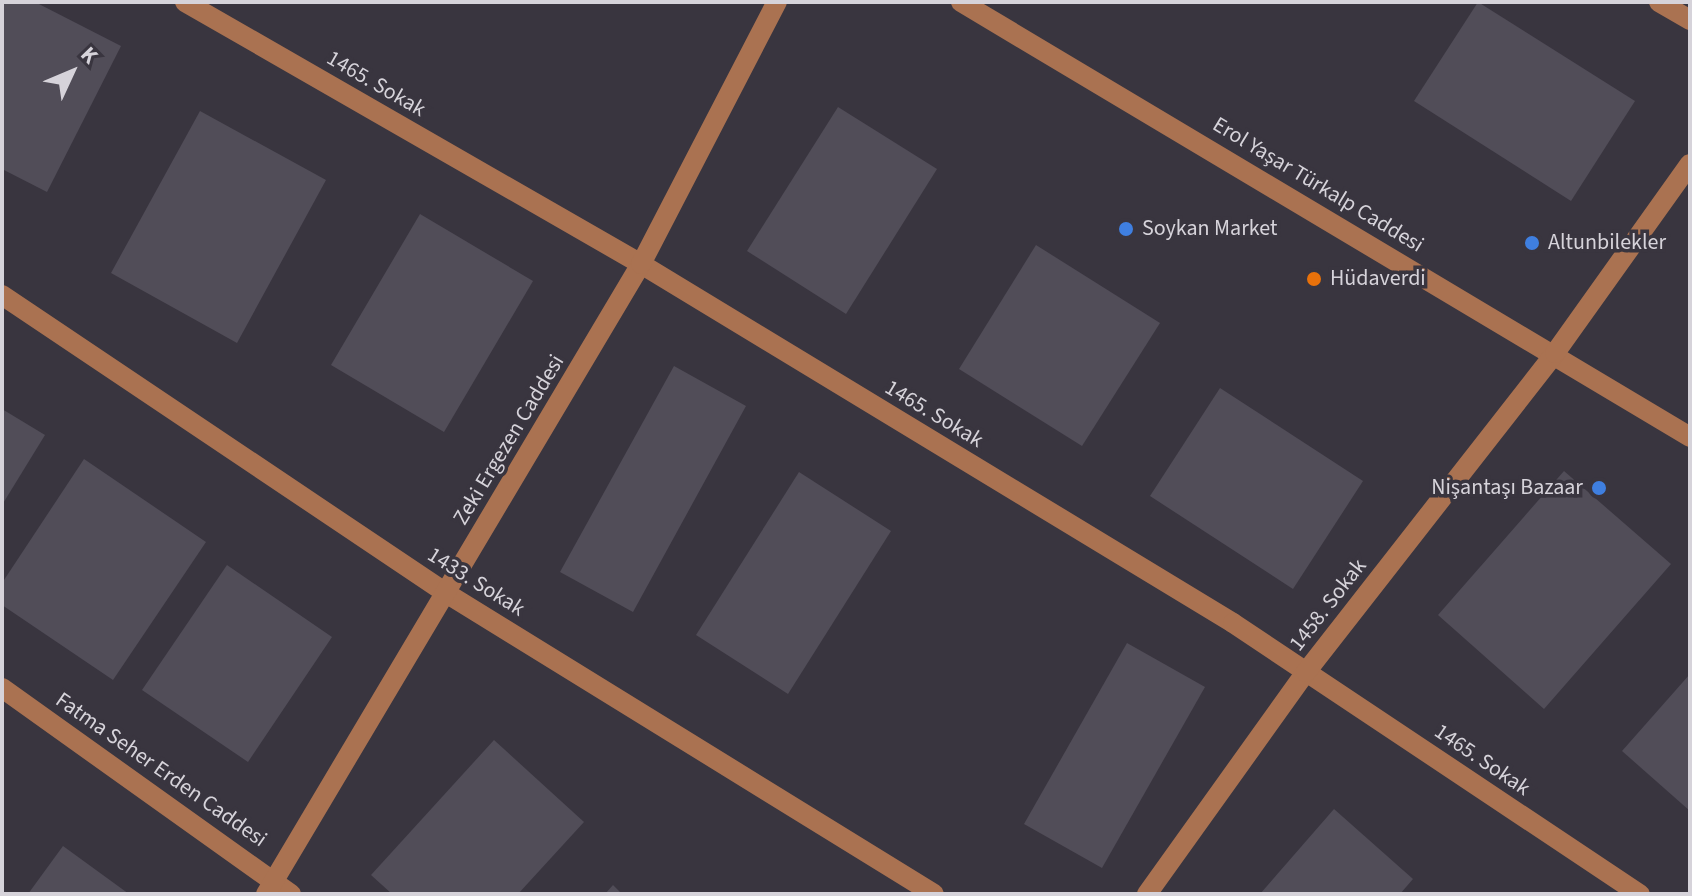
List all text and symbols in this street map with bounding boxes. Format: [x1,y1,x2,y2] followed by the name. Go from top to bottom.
[32,32,112,112] north arrow
[73,39,105,71] text: K
[322,45,430,123] street label: 1465. Sokak
[1208,112,1428,258] street label: Erol Yaşar Türkalp Caddesi
[1142,216,1277,242] place label: Soykan Market
[1117,220,1135,238] marker: Soykan Market
[1548,230,1666,256] place label: Altunbilekler
[1523,234,1541,252] marker: Altunbilekler
[1330,266,1426,292] place label: Hüdaverdi
[1305,270,1323,288] marker: Hüdaverdi
[448,350,570,530] street label: Zeki Ergezen Caddesi
[880,374,988,454] street label: 1465. Sokak
[1431,475,1583,501] place label: Nişantaşı Bazaar
[1590,479,1608,497] marker: Nişantaşı Bazaar
[422,542,530,622] street label: 1433. Sokak
[1284,554,1372,656] street label: 1458. Sokak
[50,687,272,853] street label: Fatma Seher Erden Caddesi
[1429,718,1535,802] street label: 1465. Sokak

